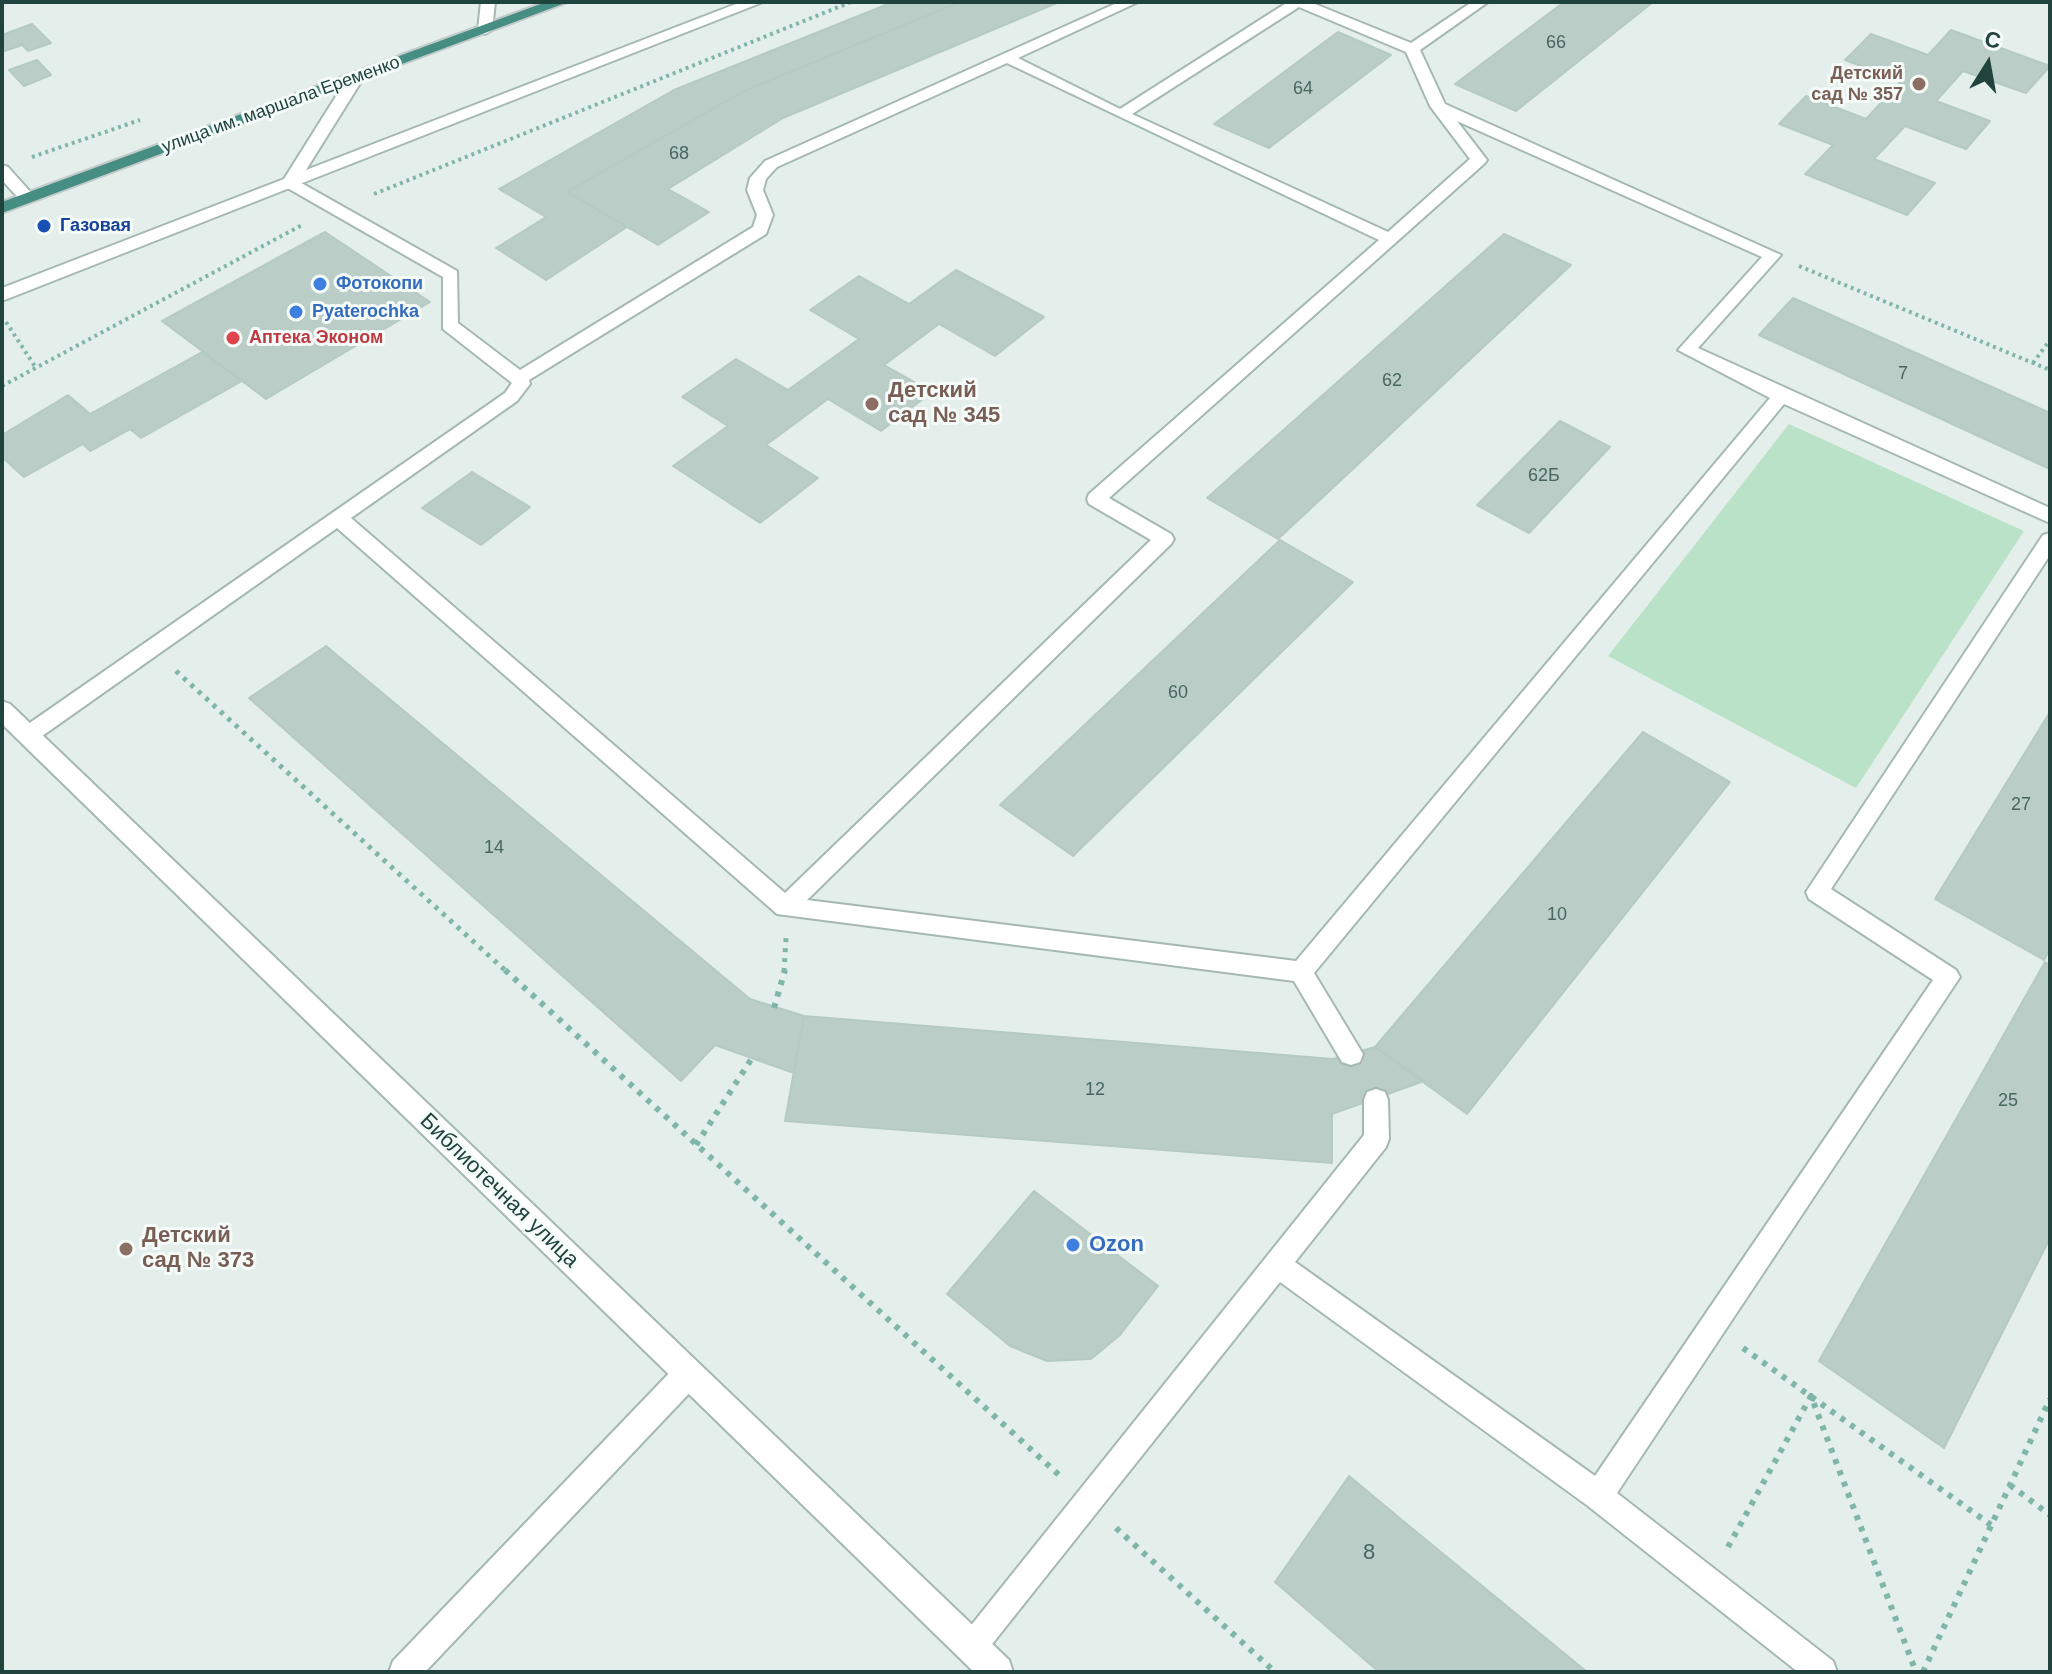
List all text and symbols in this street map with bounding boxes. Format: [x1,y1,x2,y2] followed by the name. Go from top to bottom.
[1948,24,2028,104] north arrow
[1982,26,2003,54] text: С
[1546,32,1566,54] house number: 66
[159,52,403,158] street label: улица им. маршала Еременко
[1811,63,1903,106] place label: Детский сад № 357
[1910,75,1928,93] marker: Детский сад № 357
[1293,78,1313,100] house number: 64
[669,143,689,165] house number: 68
[60,215,131,237] place label: Газовая
[35,217,53,235] marker: Газовая
[336,273,423,295] place label: Фотокопи
[311,275,329,293] marker: Фотокопи
[312,301,419,323] place label: Pyaterochka
[287,303,305,321] marker: Pyaterochka
[249,327,383,349] place label: Аптека Эконом
[224,329,242,347] marker: Аптека Эконом
[1898,363,1908,385] house number: 7
[1382,370,1402,392] house number: 62
[888,378,1000,430] place label: Детский сад № 345
[863,395,881,413] marker: Детский сад № 345
[1528,465,1560,487] house number: 62Б
[1168,682,1188,704] house number: 60
[2011,794,2031,816] house number: 27
[484,837,504,859] house number: 14
[1547,904,1567,926] house number: 10
[1085,1079,1105,1101] house number: 12
[1998,1090,2018,1112] house number: 25
[414,1108,584,1274] street label: Библиотечная улица
[142,1223,254,1274] place label: Детский сад № 373
[1089,1232,1144,1258] place label: Ozon
[1064,1236,1082,1254] marker: Ozon
[117,1240,135,1258] marker: Детский сад № 373
[1363,1540,1375,1566] house number: 8

